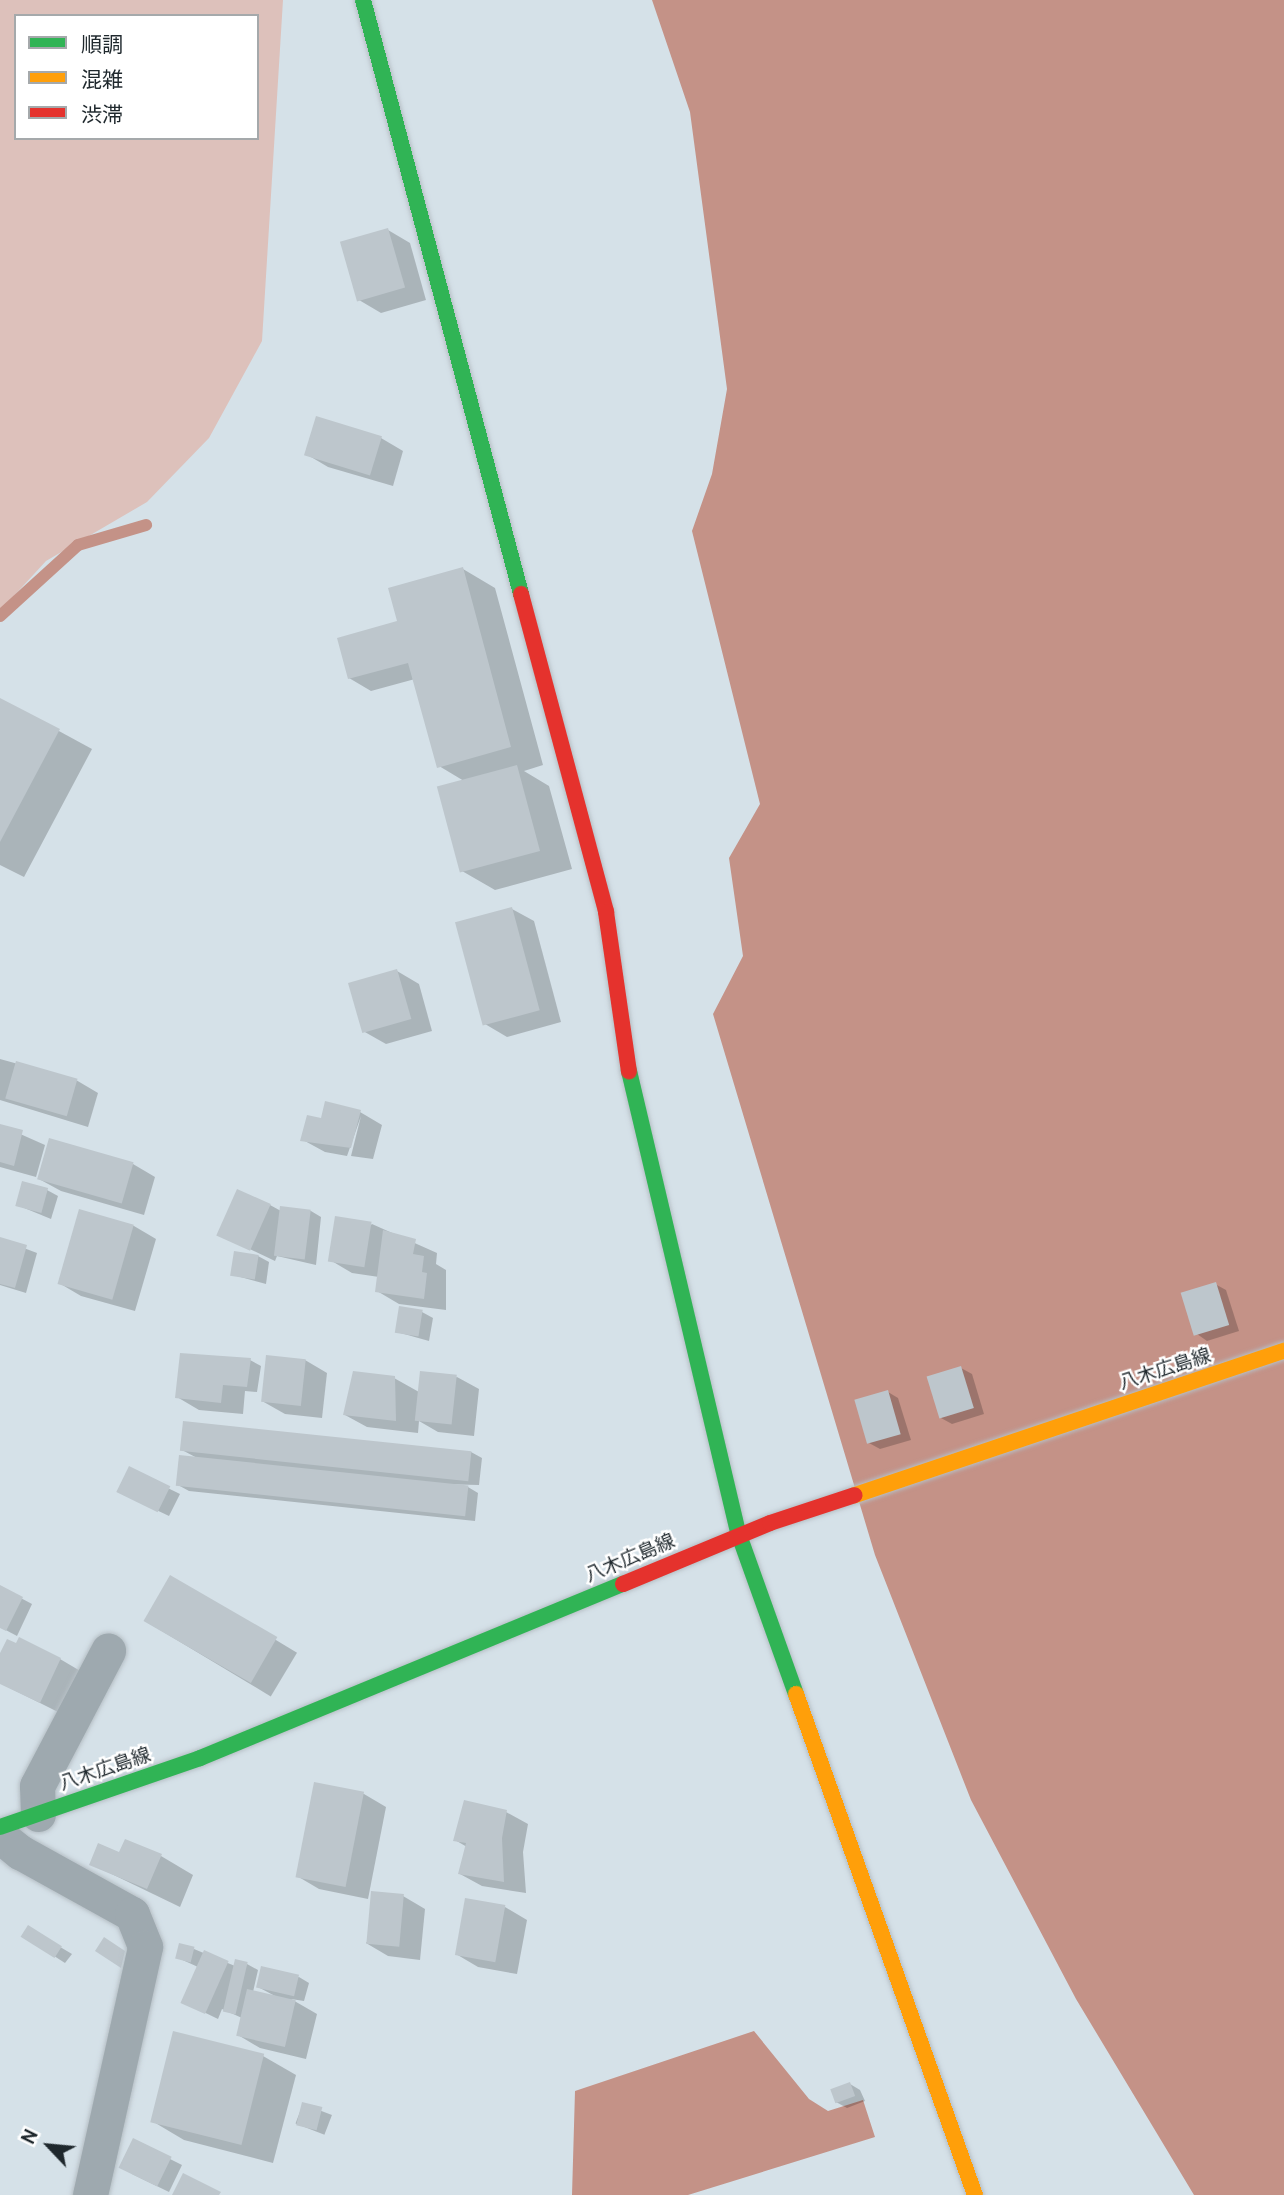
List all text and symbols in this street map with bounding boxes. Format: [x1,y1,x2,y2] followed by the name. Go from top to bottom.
[14,14,259,140] legend
[81,32,123,57] text: 順調
[81,67,123,92] text: 混雑
[81,102,123,127] text: 渋滞
[1116,1343,1214,1395] street label: 八木広島線
[582,1529,678,1587] street label: 八木広島線
[56,1743,154,1795] street label: 八木広島線
[14,2111,84,2181] north arrow
[16,2125,43,2148] text: N

